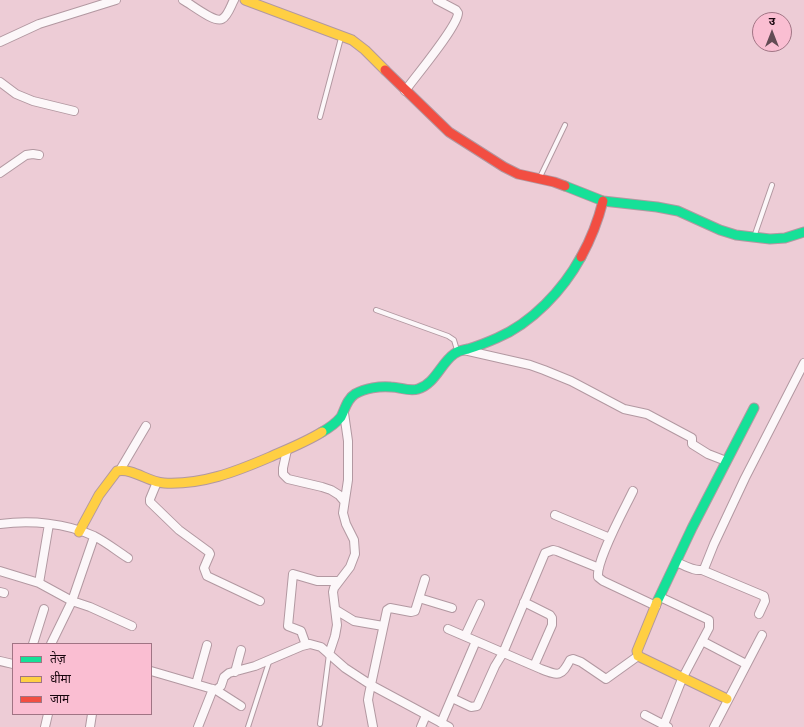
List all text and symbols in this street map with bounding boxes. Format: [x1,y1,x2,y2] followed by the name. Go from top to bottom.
[752,12,792,52] north arrow
[769,14,775,28] text: उ
[12,643,152,715] legend
[50,651,66,666] text: तेज़
[50,671,71,686] text: धीमा
[50,691,69,706] text: जाम

